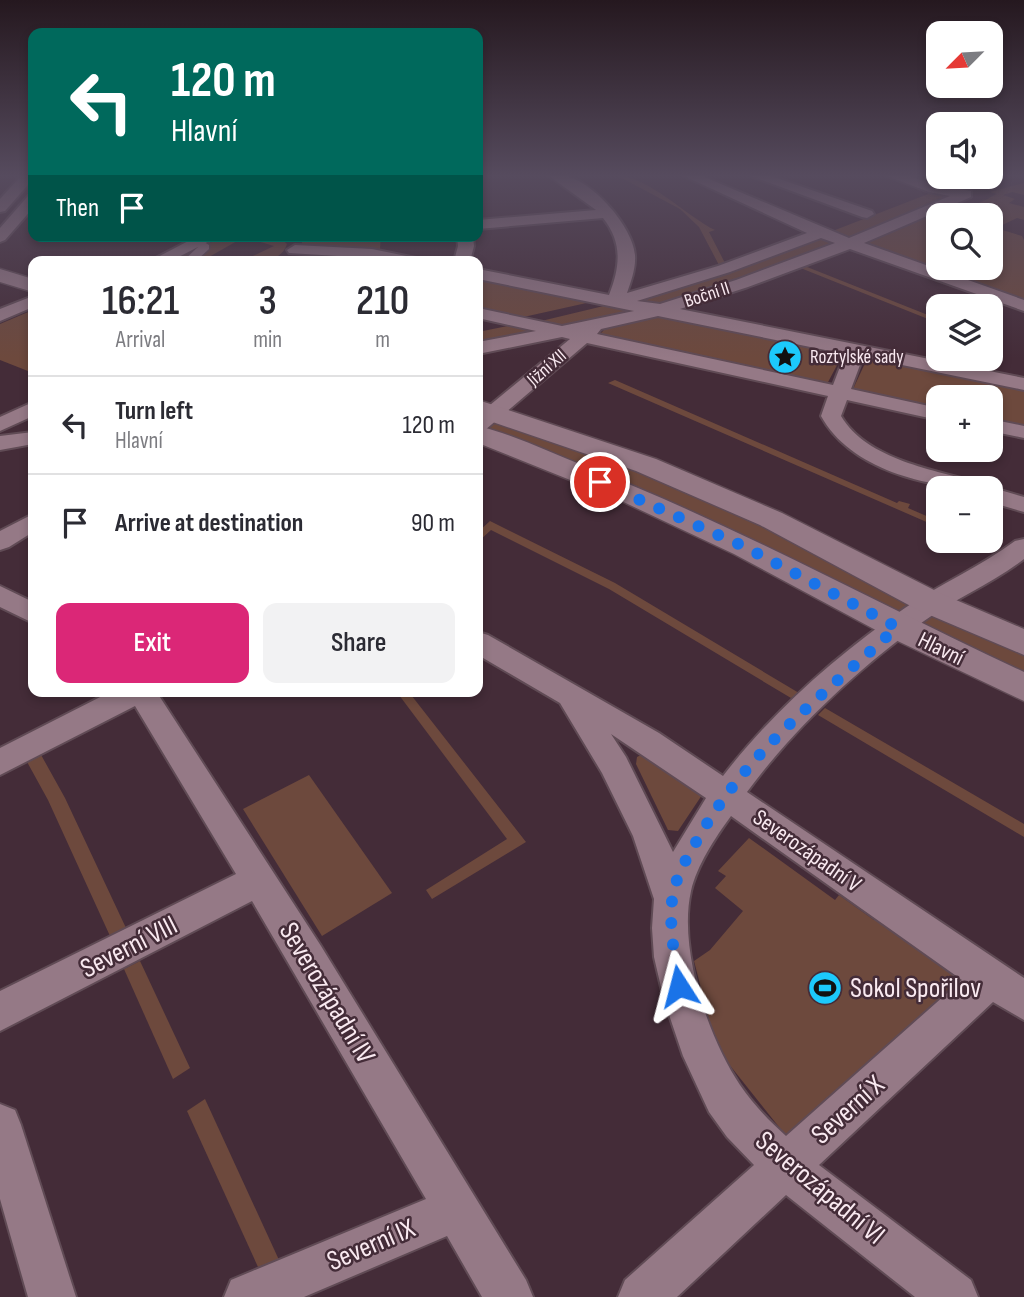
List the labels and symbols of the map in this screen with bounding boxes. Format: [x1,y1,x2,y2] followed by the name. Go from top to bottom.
[926,21,1003,98] north arrow
[681,277,733,313] street label: Boční II
[766,338,804,376] place icon: Roztylské sady
[522,345,571,392] street label: Jižní XII
[810,346,904,369] place label: Roztylské sady
[570,452,630,512] pin
[913,626,969,672] street label: Hlavní
[747,803,867,899] street label: Severozápadní V
[75,909,183,985] street label: Severní VIII
[272,917,382,1070] street label: Severozápadní IV
[642,949,716,1023] position arrow
[806,969,844,1007] sports icon: Sokol Spořilov
[850,972,981,1005] place label: Sokol Spořilov
[805,1069,891,1151] street label: Severní X
[749,1124,891,1252] street label: Severozápadní VI
[322,1212,420,1278] street label: Severní IX

